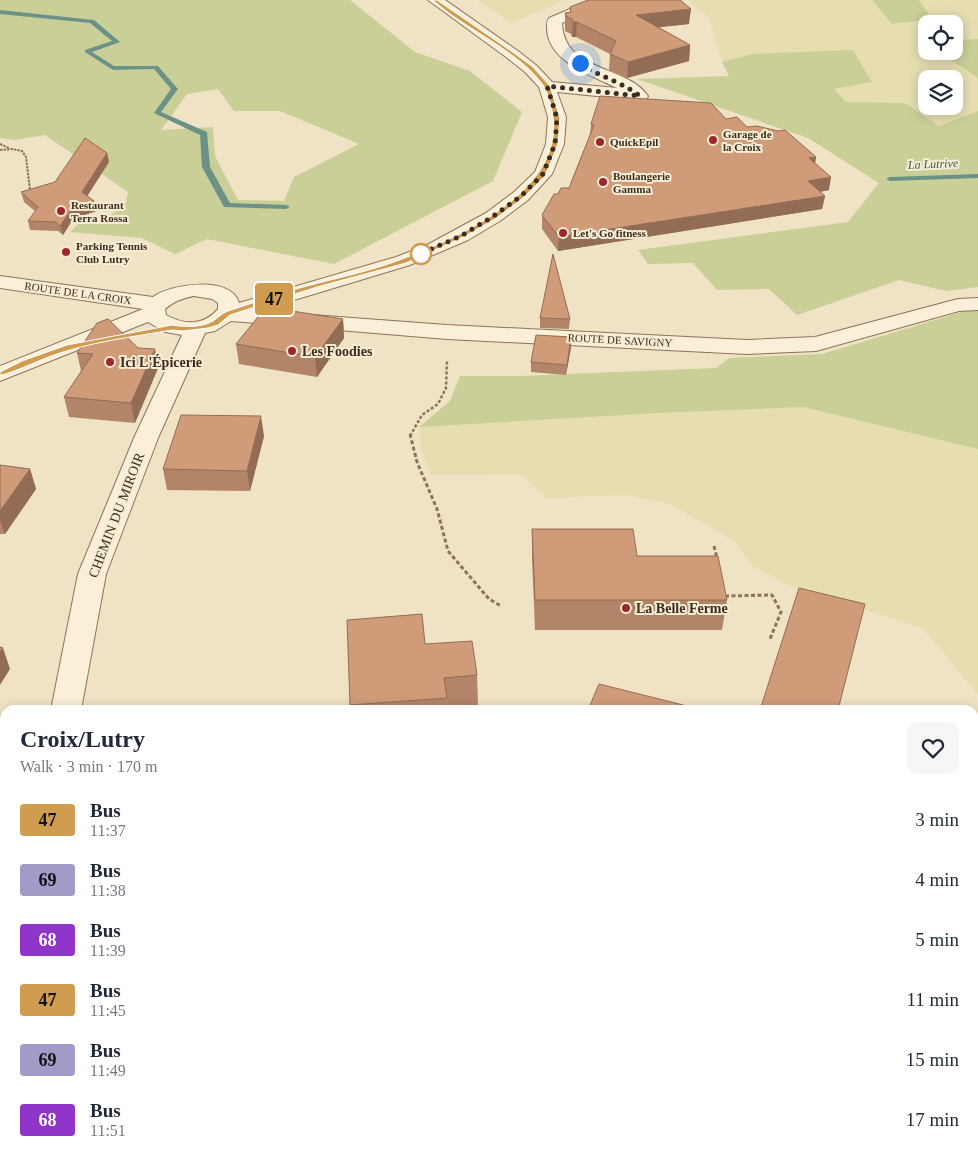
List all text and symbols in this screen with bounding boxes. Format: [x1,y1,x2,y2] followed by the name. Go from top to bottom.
[918,15,963,115] map controls
[918,15,963,60] button: locate
[568,51,593,76] your location
[918,70,963,115] button: layers
[723,128,772,153] place label: Garage de la Croix
[707,134,719,146] marker: Garage de la Croix
[594,136,606,148] marker: QuickEpil
[610,136,658,148] place label: QuickEpil
[907,156,959,172] water label: La Lutrive
[613,170,670,195] place label: Boulangerie Gamma
[597,176,609,188] marker: Boulangerie Gamma
[71,199,128,224] place label: Restaurant Terra Rossa
[55,205,67,217] marker: Restaurant Terra Rossa
[557,227,569,239] marker: Let's Go fitness
[573,227,646,239] place label: Let's Go fitness
[76,240,148,265] place label: Parking Tennis Club Lutry
[410,243,432,265] unlabelled marker
[60,246,72,258] marker: Parking Tennis Club Lutry
[24,280,132,306] street label: ROUTE DE LA CROIX
[252,283,296,315] line badge: 47
[265,289,283,309] text: 47
[567,331,673,349] street label: ROUTE DE SAVIGNY
[302,344,373,359] place label: Les Foodies
[286,345,298,357] marker: Les Foodies
[120,354,202,370] place label: Ici L'Épicerie
[104,356,116,368] marker: Ici L'Épicerie
[86,450,148,580] street label: CHEMIN DU MIROIR
[636,601,728,616] place label: La Belle Ferme
[620,602,632,614] marker: La Belle Ferme
[907,722,959,774] button: heart
[20,726,145,752] text: Croix/Lutry
[20,758,157,775] text: Walk · 3 min · 170 m
[90,800,121,821] text: Bus
[915,809,959,830] text: 3 min
[39,810,57,830] text: 47
[90,822,126,839] text: 11:37
[90,860,121,881] text: Bus
[915,869,959,890] text: 4 min
[39,870,57,890] text: 69
[90,882,126,899] text: 11:38
[90,920,121,941] text: Bus
[915,929,959,950] text: 5 min
[39,930,57,950] text: 68
[90,942,126,959] text: 11:39
[90,980,121,1001] text: Bus
[906,989,959,1010] text: 11 min
[39,990,57,1010] text: 47
[90,1002,126,1019] text: 11:45
[90,1040,121,1061] text: Bus
[906,1049,959,1070] text: 15 min
[39,1050,57,1070] text: 69
[90,1062,126,1079] text: 11:49
[90,1100,121,1121] text: Bus
[906,1109,959,1130] text: 17 min
[39,1110,57,1130] text: 68
[90,1122,126,1139] text: 11:51

